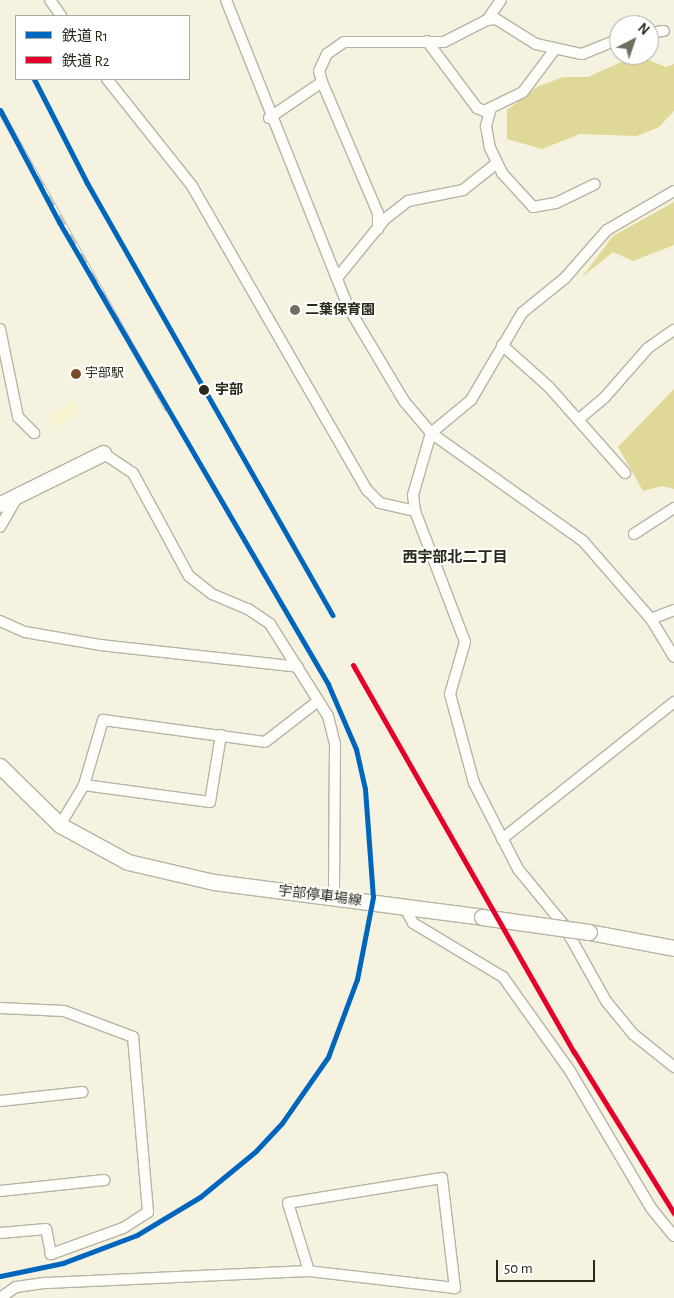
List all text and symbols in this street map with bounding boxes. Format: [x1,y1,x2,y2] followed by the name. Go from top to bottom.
[15,15,190,80] legend
[609,15,659,65] north arrow
[635,21,651,38] text: N
[62,29,108,44] text: 鉄道 R1
[62,54,110,69] text: 鉄道 R2
[305,302,375,318] place label: 二葉保育園
[289,304,301,316] marker: 二葉保育園
[85,366,124,382] place label: 宇部駅
[71,369,81,379] marker: 宇部駅
[215,382,243,398] place label: 宇部
[197,383,211,397] marker: 宇部
[403,549,507,567] district label: 西宇部北二丁目
[277,883,363,909] street label: 宇部停車場線
[499,1250,598,1282] scale bar
[504,1261,533,1276] text: 50 m

